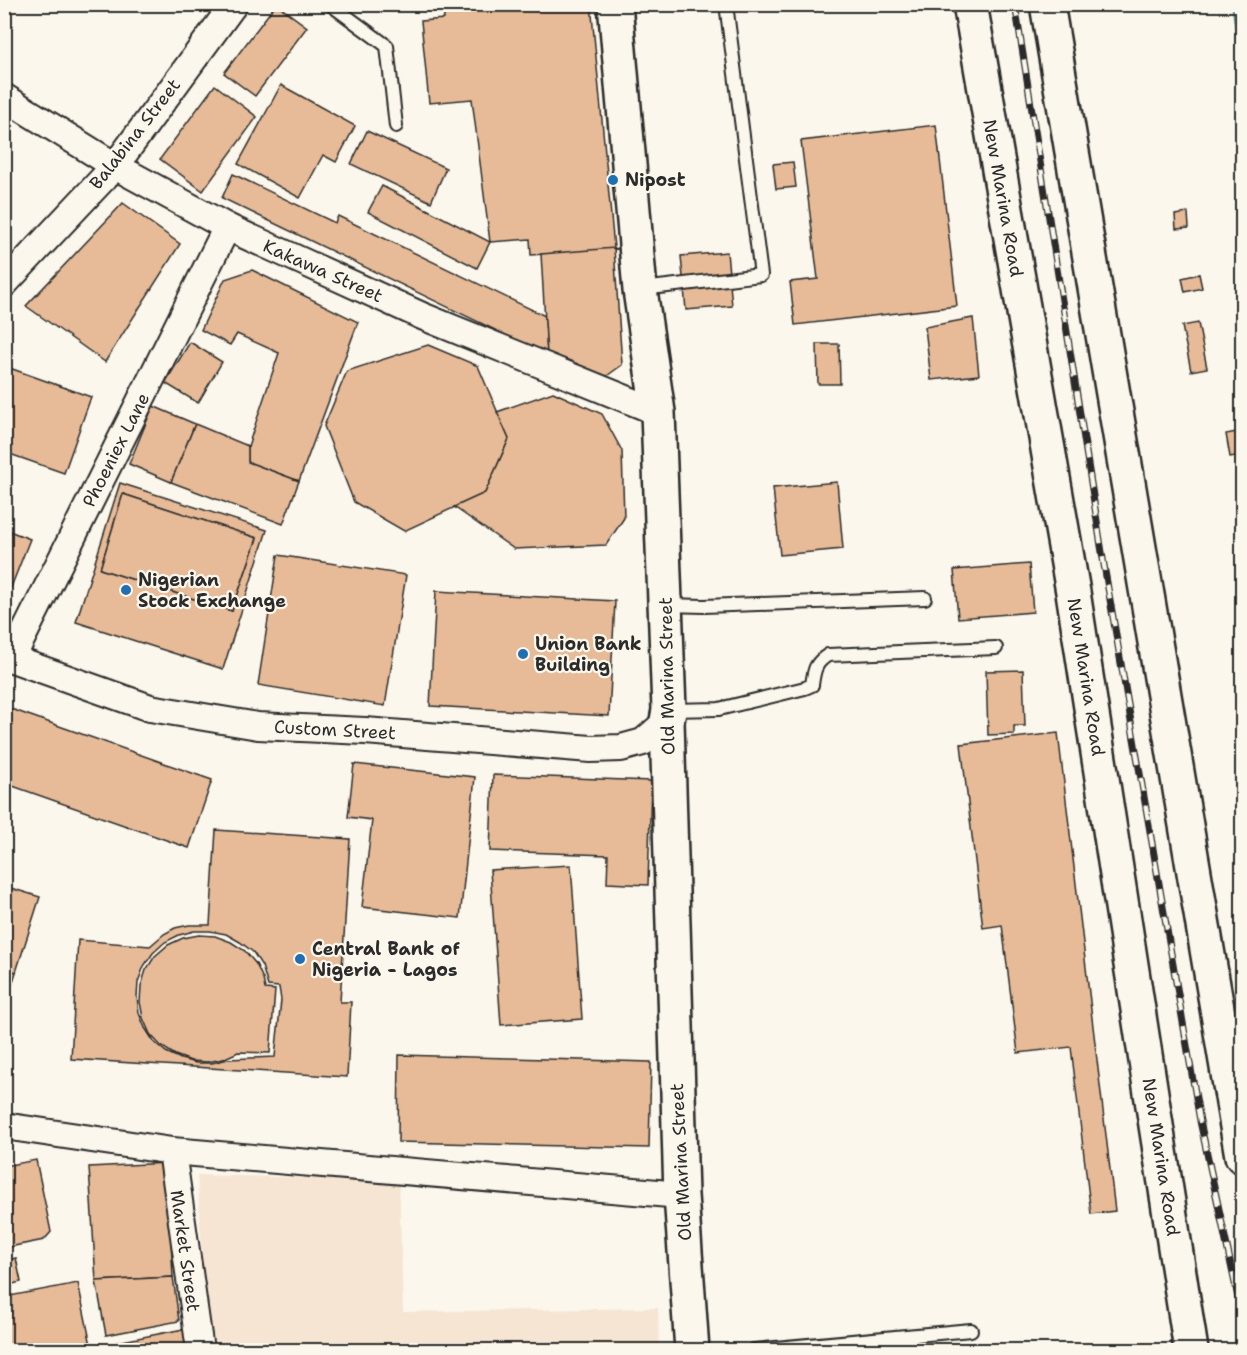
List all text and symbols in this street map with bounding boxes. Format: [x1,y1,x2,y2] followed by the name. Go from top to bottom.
[84,74,186,194] street label: Balabina Street
[977,117,1029,279] street label: New Marina Road
[625,168,686,192] place label: Nipost
[606,173,620,187] marker: Nipost
[259,234,387,308] street label: Kakawa Street
[77,389,155,511] street label: Phoeniex Lane
[138,568,286,613] place label: Nigerian Stock Exchange
[119,583,133,597] marker: Nigerian Stock Exchange
[1062,596,1110,758] street label: New Marina Road
[654,597,680,755] street label: Old Marina Street
[535,632,641,677] place label: Union Bank Building
[516,647,530,661] marker: Union Bank Building
[273,715,397,745] street label: Custom Street
[312,937,460,982] place label: Central Bank of Nigeria - Lagos
[293,952,307,966] marker: Central Bank of Nigeria - Lagos
[1137,1076,1185,1238] street label: New Marina Road
[665,1082,697,1242] street label: Old Marina Street
[165,1189,205,1314] street label: Market Street

